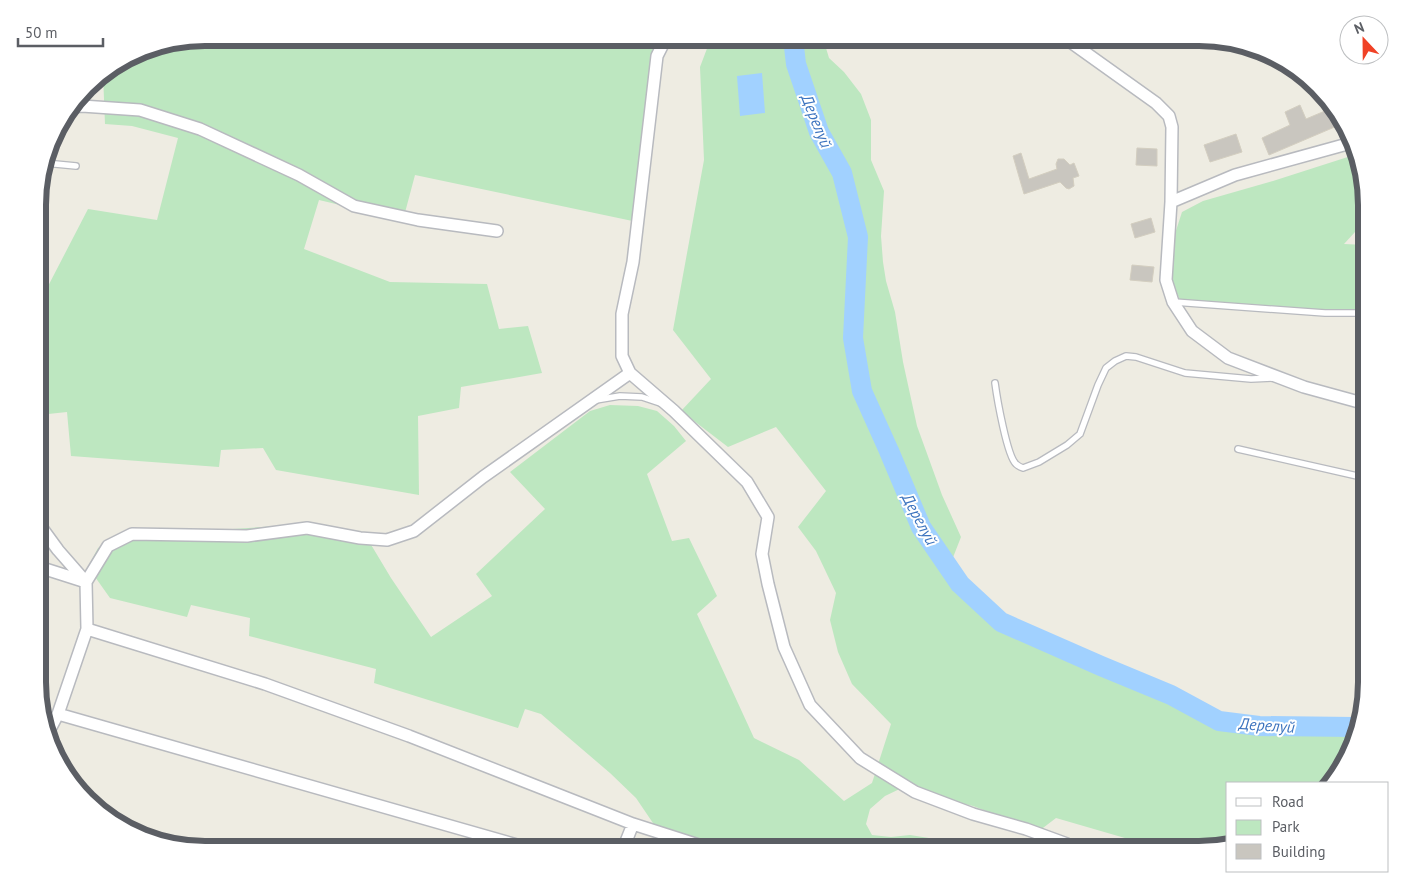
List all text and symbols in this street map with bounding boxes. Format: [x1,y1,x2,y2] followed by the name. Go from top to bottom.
[18,15,102,47] scale bar
[1339,15,1389,65] north arrow
[1351,18,1367,38] text: N
[25,23,58,42] text: 50 m
[797,89,837,151] water label: Дерелуй
[897,488,942,548] water label: Дерелуй
[1236,713,1296,737] water label: Дерелуй
[1226,782,1389,872] legend
[1272,792,1304,811] text: Road
[1272,817,1300,836] text: Park
[1272,842,1326,861] text: Building

